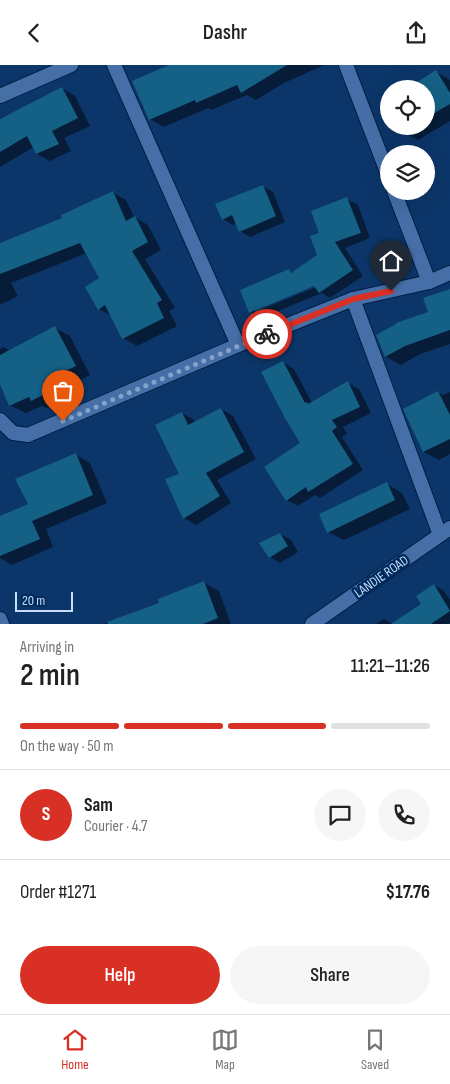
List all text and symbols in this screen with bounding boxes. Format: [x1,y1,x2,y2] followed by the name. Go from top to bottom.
[20,19,48,47] icon: back
[203,19,247,46] text: Dashr
[402,19,430,47] icon: share
[380,80,435,200] map controls
[380,80,435,135] button: locate
[380,145,435,200] button: layers
[370,240,412,291] pin
[377,247,405,275] icon: home
[242,309,292,359] courier
[253,320,281,348] icon: bike
[42,370,84,421] pin
[49,377,77,405] icon: bag
[351,552,412,601] street label: LANDIE ROAD
[15,589,72,612] scale bar
[22,592,45,609] text: 20 m
[20,638,74,657] text: Arriving in
[351,655,430,678] text: 11:21–11:26
[20,656,80,695] text: 2 min
[20,737,114,756] text: On the way · 50 m
[314,789,366,841] button: chat
[378,789,430,841] button: phone
[84,794,113,817] text: Sam
[42,803,50,826] text: S
[84,817,147,836] text: Courier · 4.7
[20,881,96,904] text: Order #1271
[386,881,430,904] text: $17.76
[20,946,220,1004] button: Help
[230,946,430,1004] button: Share
[61,1026,89,1073] tab: Home
[211,1026,239,1073] tab: Map
[361,1026,389,1073] tab: Saved

